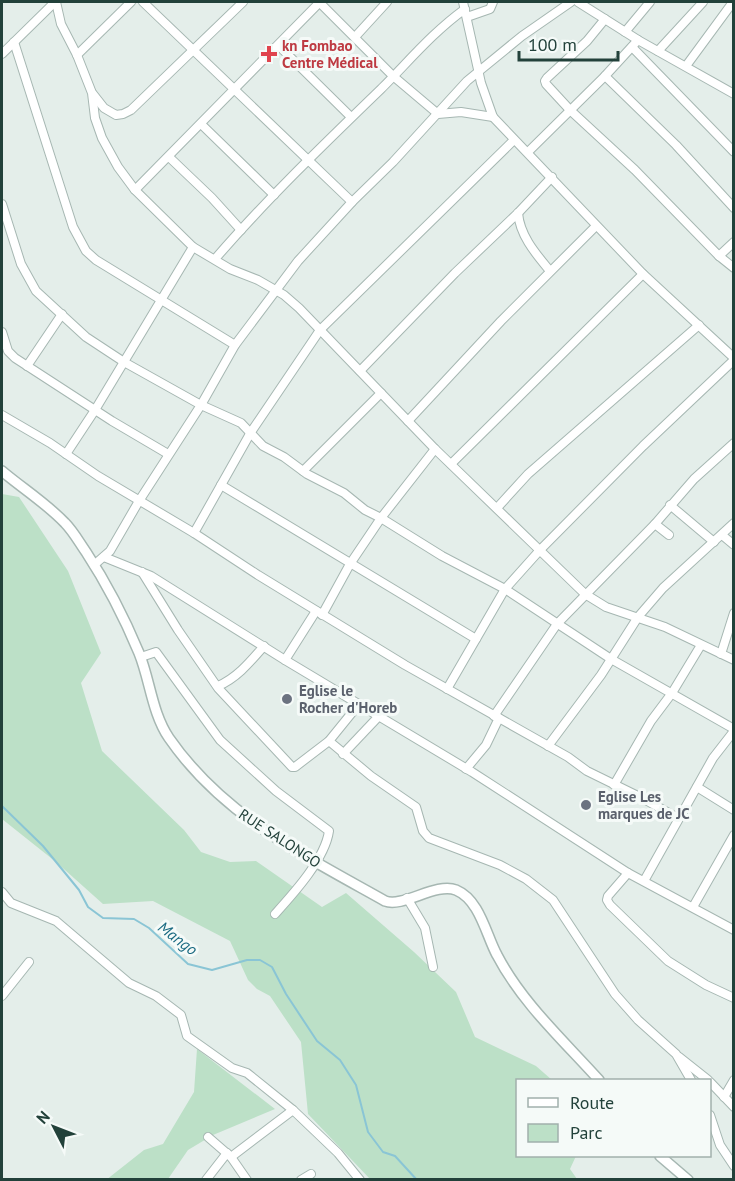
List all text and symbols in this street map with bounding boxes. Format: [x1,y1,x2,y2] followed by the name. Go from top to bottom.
[519,24,618,62] scale bar
[528,33,577,56] text: 100 m
[282,36,378,72] place label: kn Fombao Centre Médical
[260,45,278,63] marker: kn Fombao Centre Médical
[299,681,397,717] place label: Eglise le Rocher d'Horeb
[280,692,294,706] marker: Eglise le Rocher d'Horeb
[598,787,690,823] place label: Eglise Les marques de JC
[579,798,593,812] marker: Eglise Les marques de JC
[235,804,325,872] street label: RUE SALONGO
[154,917,202,959] water label: Mango
[516,1079,711,1157] legend
[570,1091,614,1114] text: Route
[24,1097,84,1157] north arrow
[32,1106,54,1128] text: N
[570,1121,603,1144] text: Parc

